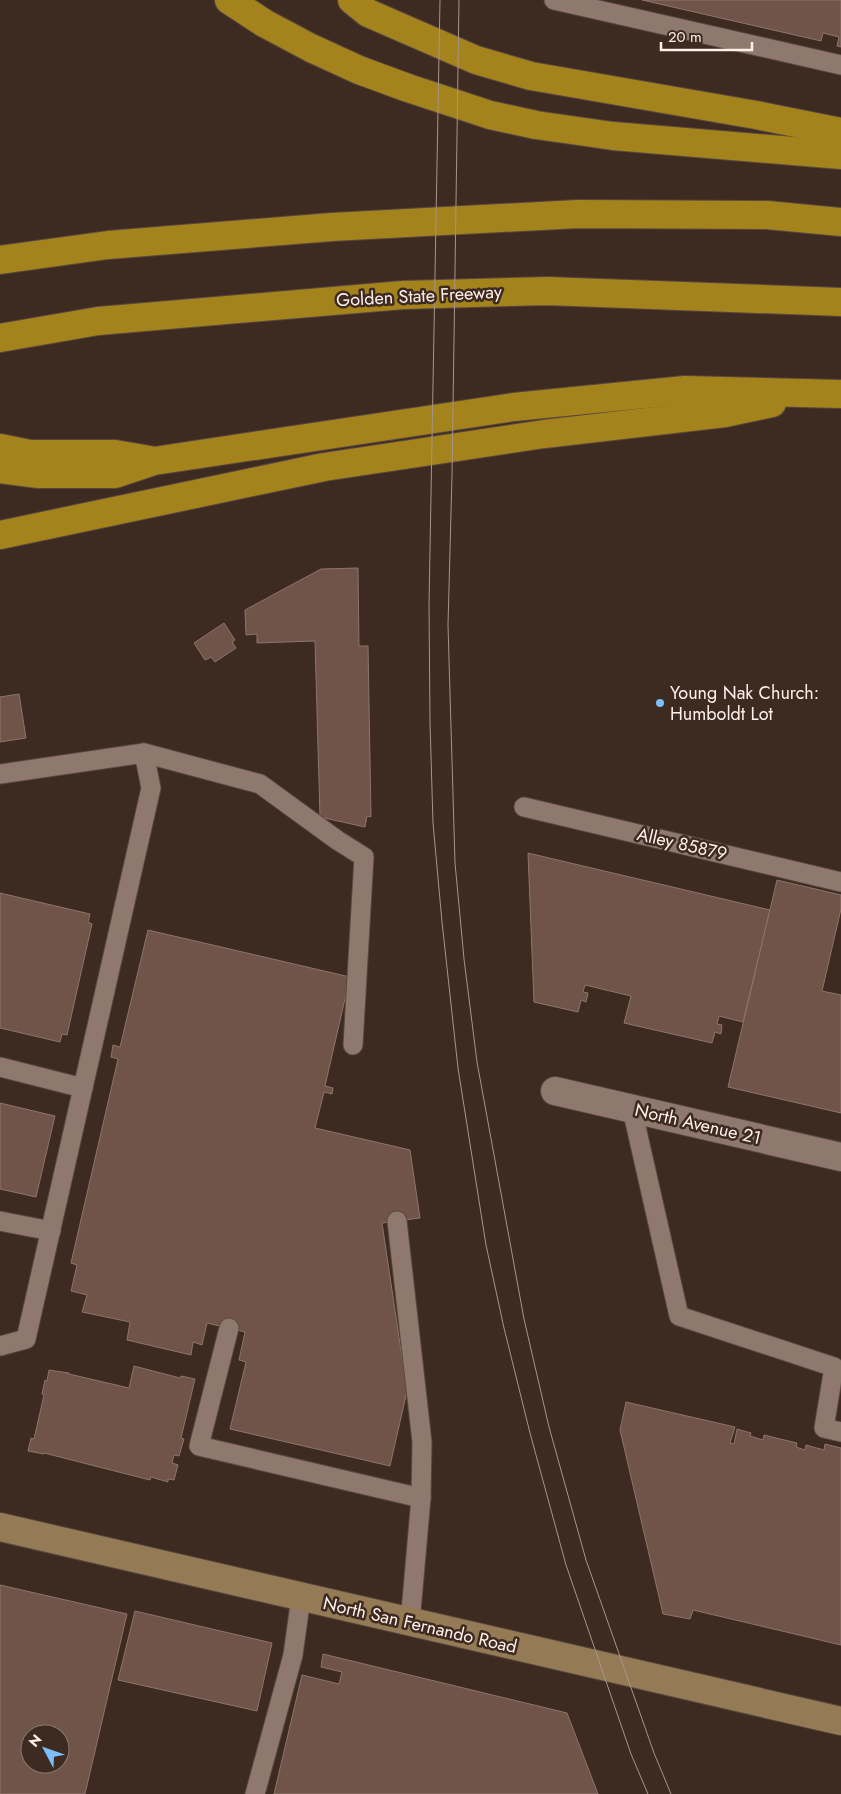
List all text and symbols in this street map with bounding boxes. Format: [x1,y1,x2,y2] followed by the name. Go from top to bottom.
[661,20,752,52] scale bar
[668,26,702,48] text: 20 m
[336,279,502,313] street label: Golden State Freeway
[670,680,819,727] place label: Young Nak Church: Humboldt Lot
[654,697,666,709] marker: Young Nak Church: Humboldt Lot
[634,821,730,867] street label: Alley 85879
[632,1097,764,1151] street label: North Avenue 21
[320,1590,520,1660] street label: North San Fernando Road
[20,1724,70,1774] north arrow
[24,1730,46,1751] text: N

